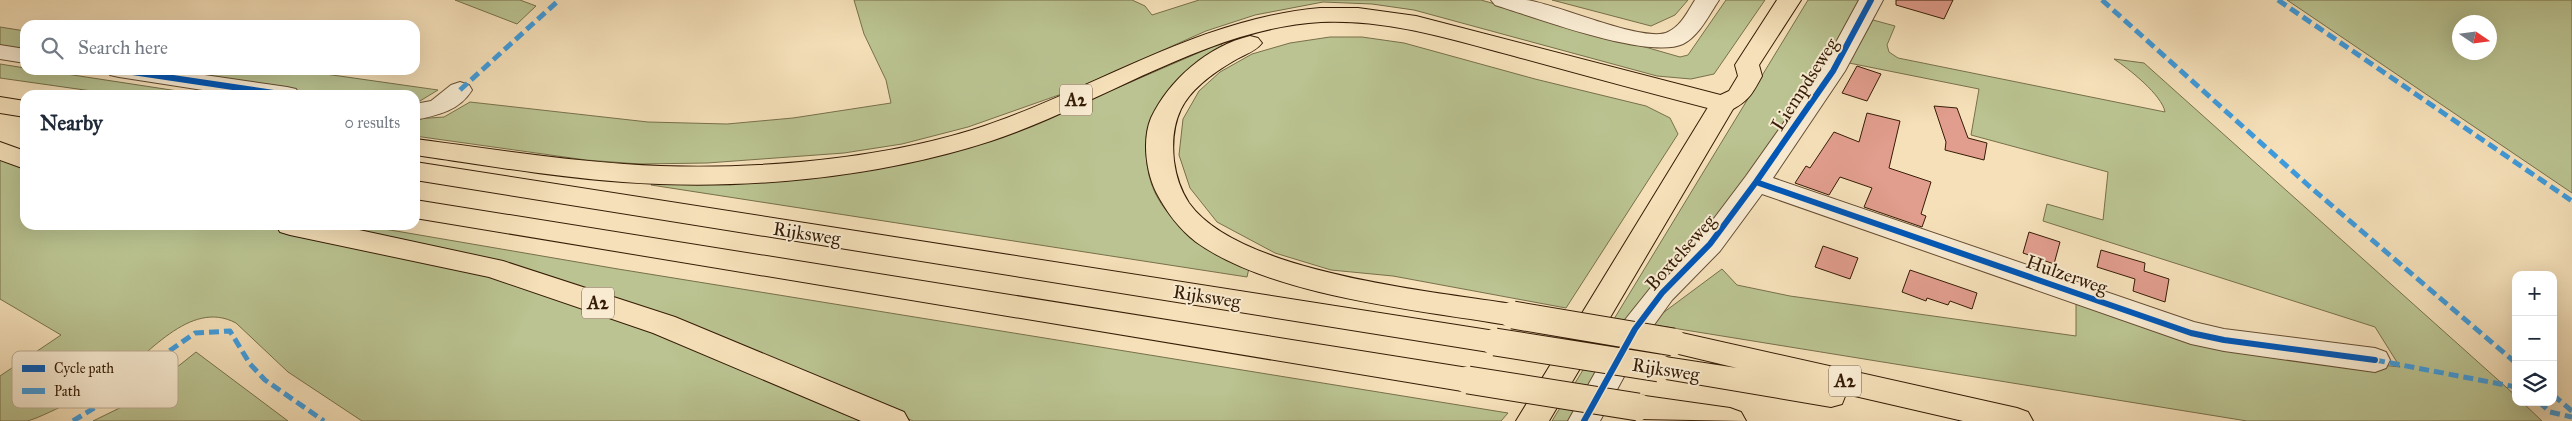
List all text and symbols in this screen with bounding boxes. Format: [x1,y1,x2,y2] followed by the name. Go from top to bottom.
[2452,15,2497,60] north arrow
[20,20,420,75] search box
[1766,33,1844,136] street label: Liempdseweg
[38,34,66,62] icon: search
[78,36,168,59] text: Search here
[1060,84,1092,116] road number: A2
[40,110,103,136] text: Nearby
[345,113,400,132] text: 0 results
[1640,210,1721,296] street label: Boxtelseweg
[771,217,842,251] street label: Rijksweg
[2023,250,2111,300] street label: Hulzerweg
[2512,271,2557,406] map controls
[2512,271,2557,316] button: +
[1171,280,1242,314] street label: Rijksweg
[582,288,614,318] road number: A2
[2512,316,2557,361] button: −
[12,351,178,408] legend
[1630,353,1701,387] street label: Rijksweg
[54,360,114,377] text: Cycle path
[2512,361,2557,406] button: layers
[1829,366,1861,396] road number: A2
[54,383,81,400] text: Path

